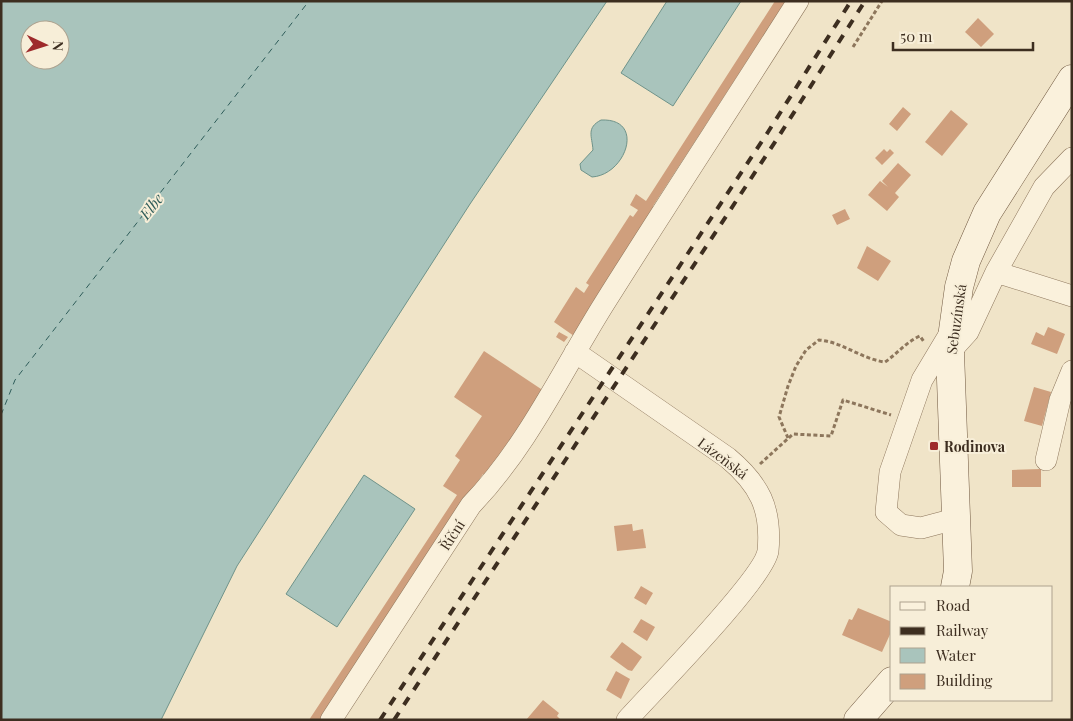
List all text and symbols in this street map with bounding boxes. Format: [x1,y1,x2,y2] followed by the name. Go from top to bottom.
[20,20,70,70] north arrow
[893,20,1033,52] scale bar
[900,26,933,46] text: 50 m
[49,40,68,52] text: N
[134,189,168,224] water label: Elbe
[942,283,970,355] street label: Sebuzínská
[694,433,752,483] street label: Lázeňská
[944,437,1006,456] place label: Rodinova
[928,440,940,452] marker: Rodinova
[435,516,469,554] street label: Říční
[890,586,1053,701] legend
[936,595,970,615] text: Road
[936,620,989,640] text: Railway
[935,645,976,665] text: Water
[936,670,993,690] text: Building

